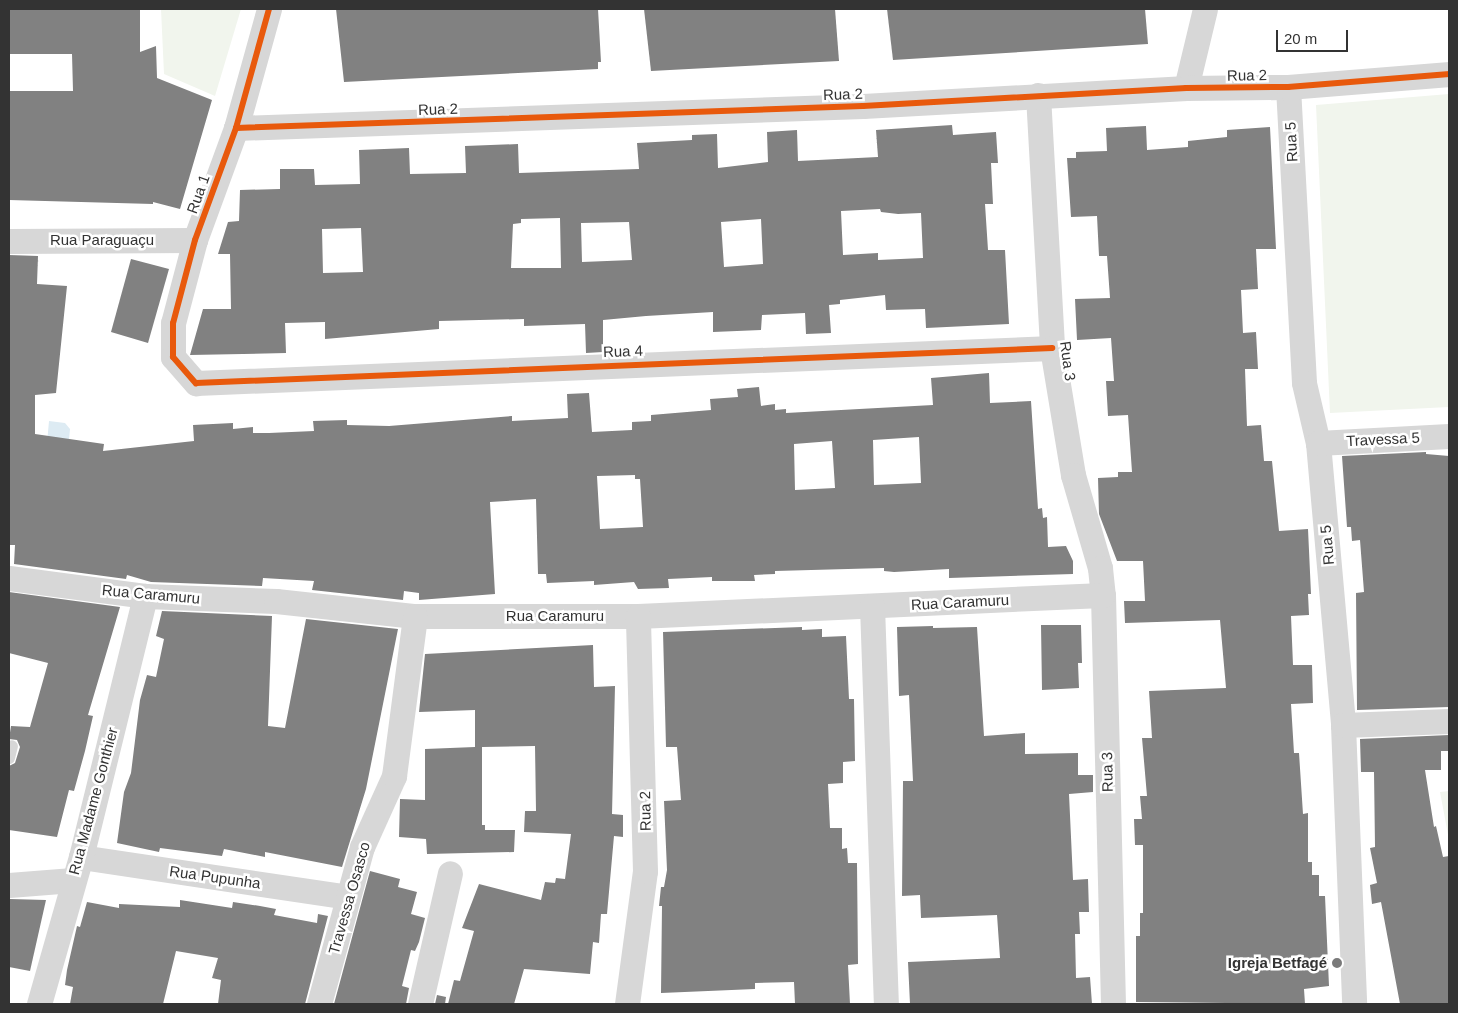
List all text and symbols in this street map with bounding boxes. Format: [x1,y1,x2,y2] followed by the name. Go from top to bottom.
[1278,20,1350,52] scale bar
[1284,30,1317,47] text: 20 m
[1227,66,1267,84] street label: Rua 2
[823,84,863,104] street label: Rua 2
[418,99,458,119] street label: Rua 2
[1281,122,1301,162] street label: Rua 5
[183,172,213,216] street label: Rua 1
[50,231,154,249] street label: Rua Paraguaçu
[1056,340,1080,382] street label: Rua 3
[603,341,643,361] street label: Rua 4
[1346,428,1420,450] street label: Travessa 5
[1316,524,1338,566] street label: Rua 5
[101,581,201,607] street label: Rua Caramuru
[910,590,1010,614] street label: Rua Caramuru
[506,607,604,625] street label: Rua Caramuru
[65,725,121,877] street label: Rua Madame Gonthier
[1098,752,1116,792] street label: Rua 3
[636,791,654,831] street label: Rua 2
[324,840,374,956] street label: Travessa Osasco
[168,862,262,892] street label: Rua Pupunha
[1228,954,1327,972] place label: Igreja Betfagé
[1331,957,1343,969] marker: Igreja Betfagé

